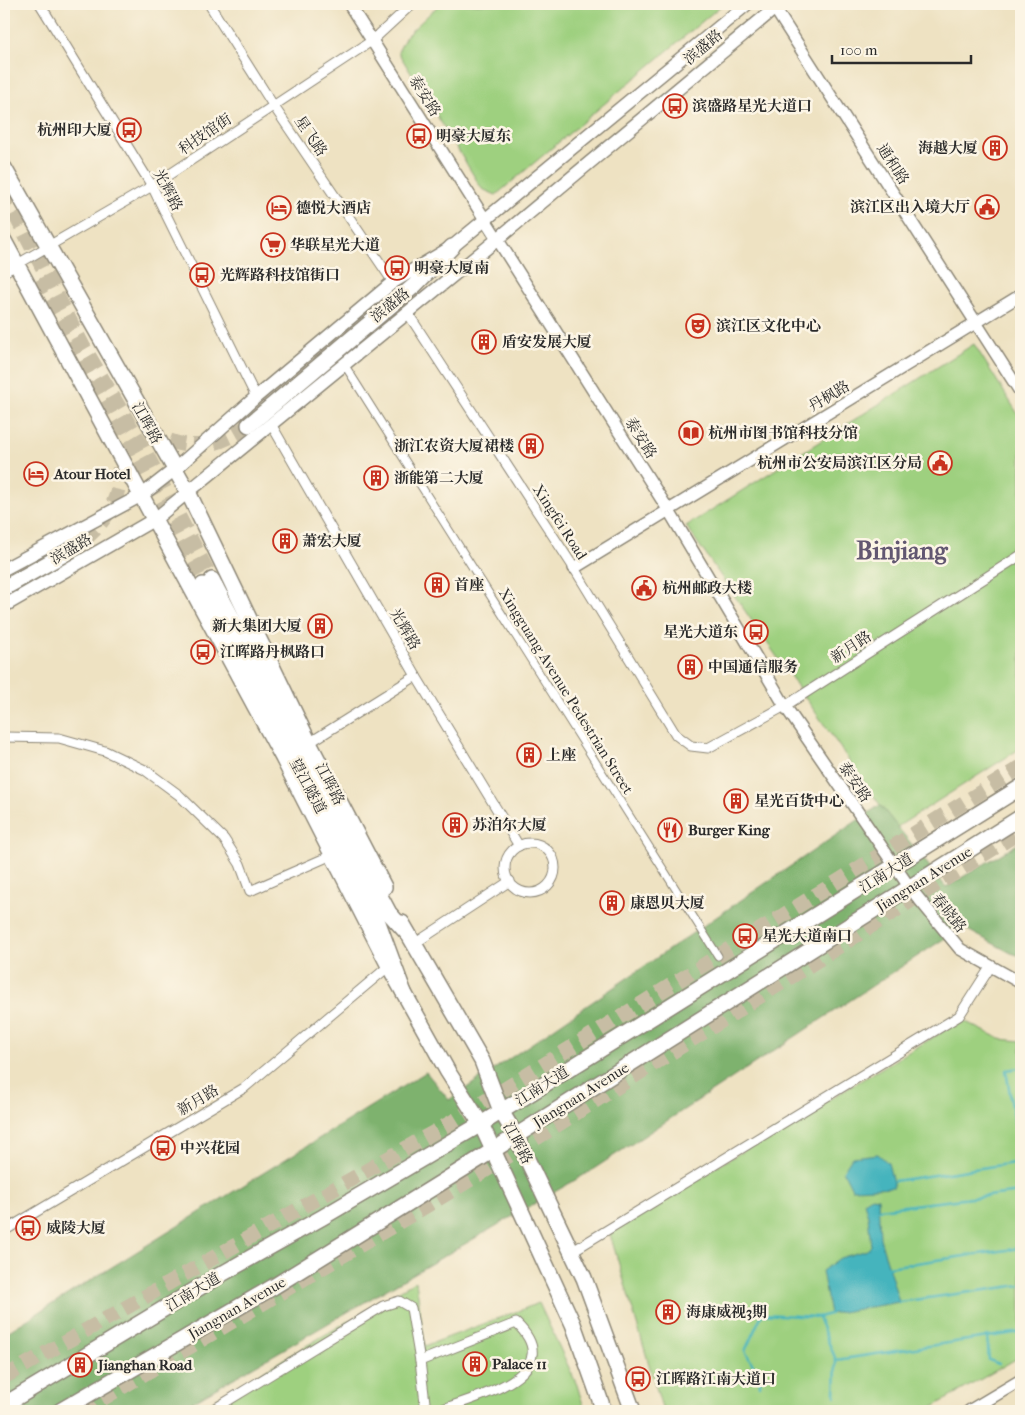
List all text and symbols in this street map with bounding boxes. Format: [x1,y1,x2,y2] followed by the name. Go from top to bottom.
[680,26,726,68] street label: 滨盛路
[832,32,971,64] scale bar
[840,41,878,59] text: 100 m
[405,72,445,120] street label: 泰安路
[662,93,688,119] bus stop icon: 滨盛路星光大道口
[692,97,812,115] place label: 滨盛路星光大道口
[175,110,235,158] street label: 科技馆街
[291,112,331,160] street label: 星飞路
[116,117,142,143] bus stop icon: 杭州印大厦
[37,121,112,139] place label: 杭州印大厦
[406,123,432,149] bus stop icon: 明豪大厦东
[436,127,511,145] place label: 明豪大厦东
[982,135,1008,161] building icon: 海越大厦
[918,139,978,157] place label: 海越大厦
[873,140,913,188] street label: 通和路
[149,166,187,214] street label: 光辉路
[974,194,1000,220] public building icon: 滨江区出入境大厅
[266,195,292,221] hotel icon: 德悦大酒店
[850,198,970,216] place label: 滨江区出入境大厅
[296,199,371,217] place label: 德悦大酒店
[260,232,286,258] supermarket icon: 华联星光大道
[290,236,380,254] place label: 华联星光大道
[384,255,410,281] bus stop icon: 明豪大厦南
[414,259,489,277] place label: 明豪大厦南
[189,262,215,288] bus stop icon: 光辉路科技馆街口
[220,266,340,284] place label: 光辉路科技馆街口
[367,284,413,326] street label: 滨盛路
[685,313,711,339] theatre icon: 滨江区文化中心
[716,317,821,335] place label: 滨江区文化中心
[471,329,497,355] building icon: 盾安发展大厦
[502,333,592,351] place label: 盾安发展大厦
[805,377,853,415] street label: 丹枫路
[128,399,166,447] street label: 江晖路
[621,414,661,462] street label: 泰安路
[678,420,704,446] library icon: 杭州市图书馆科技分馆
[708,424,858,442] place label: 杭州市图书馆科技分馆
[518,433,544,459] building icon: 浙江农资大厦裙楼
[394,437,514,455] place label: 浙江农资大厦裙楼
[927,450,953,476] public building icon: 杭州市公安局滨江区分局
[757,454,922,472] place label: 杭州市公安局滨江区分局
[23,461,49,487] hotel icon: Atour Hotel
[53,465,131,483] place label: Atour Hotel
[363,465,389,491] building icon: 浙能第二大厦
[394,469,484,487] place label: 浙能第二大厦
[529,481,591,564] street label: Xingfei Road
[272,528,298,554] building icon: 萧宏大厦
[47,530,95,568] street label: 滨盛路
[302,532,362,550] place label: 萧宏大厦
[856,536,948,565] district label: Binjiang
[424,572,450,598] building icon: 首座
[631,575,657,601] public building icon: 杭州邮政大楼
[454,576,484,594] place label: 首座
[662,579,752,597] place label: 杭州邮政大楼
[495,584,638,798] street label: Xingguang Avenue Pedestrian Street
[386,605,424,653] street label: 光辉路
[307,613,333,639] building icon: 新大集团大厦
[212,617,302,635] place label: 新大集团大厦
[743,619,769,645] bus stop icon: 星光大道东
[663,623,738,641] place label: 星光大道东
[827,627,875,667] street label: 新月路
[190,639,216,665] bus stop icon: 江晖路丹枫路口
[220,643,325,661] place label: 江晖路丹枫路口
[677,654,703,680] building icon: 中国通信服务
[708,658,798,676] place label: 中国通信服务
[516,742,542,768] building icon: 上座
[546,746,576,764] place label: 上座
[286,755,330,817] street label: 望江隧道
[835,758,875,806] street label: 泰安路
[312,760,348,808] street label: 江晖路
[723,788,749,814] building icon: 星光百货中心
[754,792,844,810] place label: 星光百货中心
[442,812,468,838] building icon: 苏泊尔大厦
[472,816,547,834] place label: 苏泊尔大厦
[657,817,683,843] restaurant icon: Burger King
[688,821,771,839] place label: Burger King
[872,842,976,916] street label: Jiangnan Avenue
[856,849,916,897] street label: 江南大道
[599,890,625,916] building icon: 康恩贝大厦
[928,890,970,936] street label: 春晓路
[630,894,705,912] place label: 康恩贝大厦
[732,923,758,949] bus stop icon: 星光大道南口
[762,927,852,945] place label: 星光大道南口
[529,1058,633,1132] street label: Jiangnan Avenue
[512,1062,572,1110] street label: 江南大道
[174,1081,222,1119] street label: 新月路
[499,1119,537,1167] street label: 江晖路
[150,1135,176,1161] bus stop icon: 中兴花园
[180,1139,240,1157] place label: 中兴花园
[15,1215,41,1241] bus stop icon: 威陵大厦
[46,1219,106,1237] place label: 威陵大厦
[163,1269,223,1315] street label: 江南大道
[184,1273,289,1344] street label: Jiangnan Avenue
[655,1299,681,1325] building icon: 海康威视3期
[686,1303,767,1321] place label: 海康威视3期
[462,1351,488,1377] building icon: Palace 11
[67,1352,93,1378] building icon: Jianghan Road
[492,1355,547,1373] place label: Palace 11
[96,1356,193,1374] place label: Jianghan Road
[625,1366,651,1392] bus stop icon: 江晖路江南大道口
[656,1370,776,1388] place label: 江晖路江南大道口

